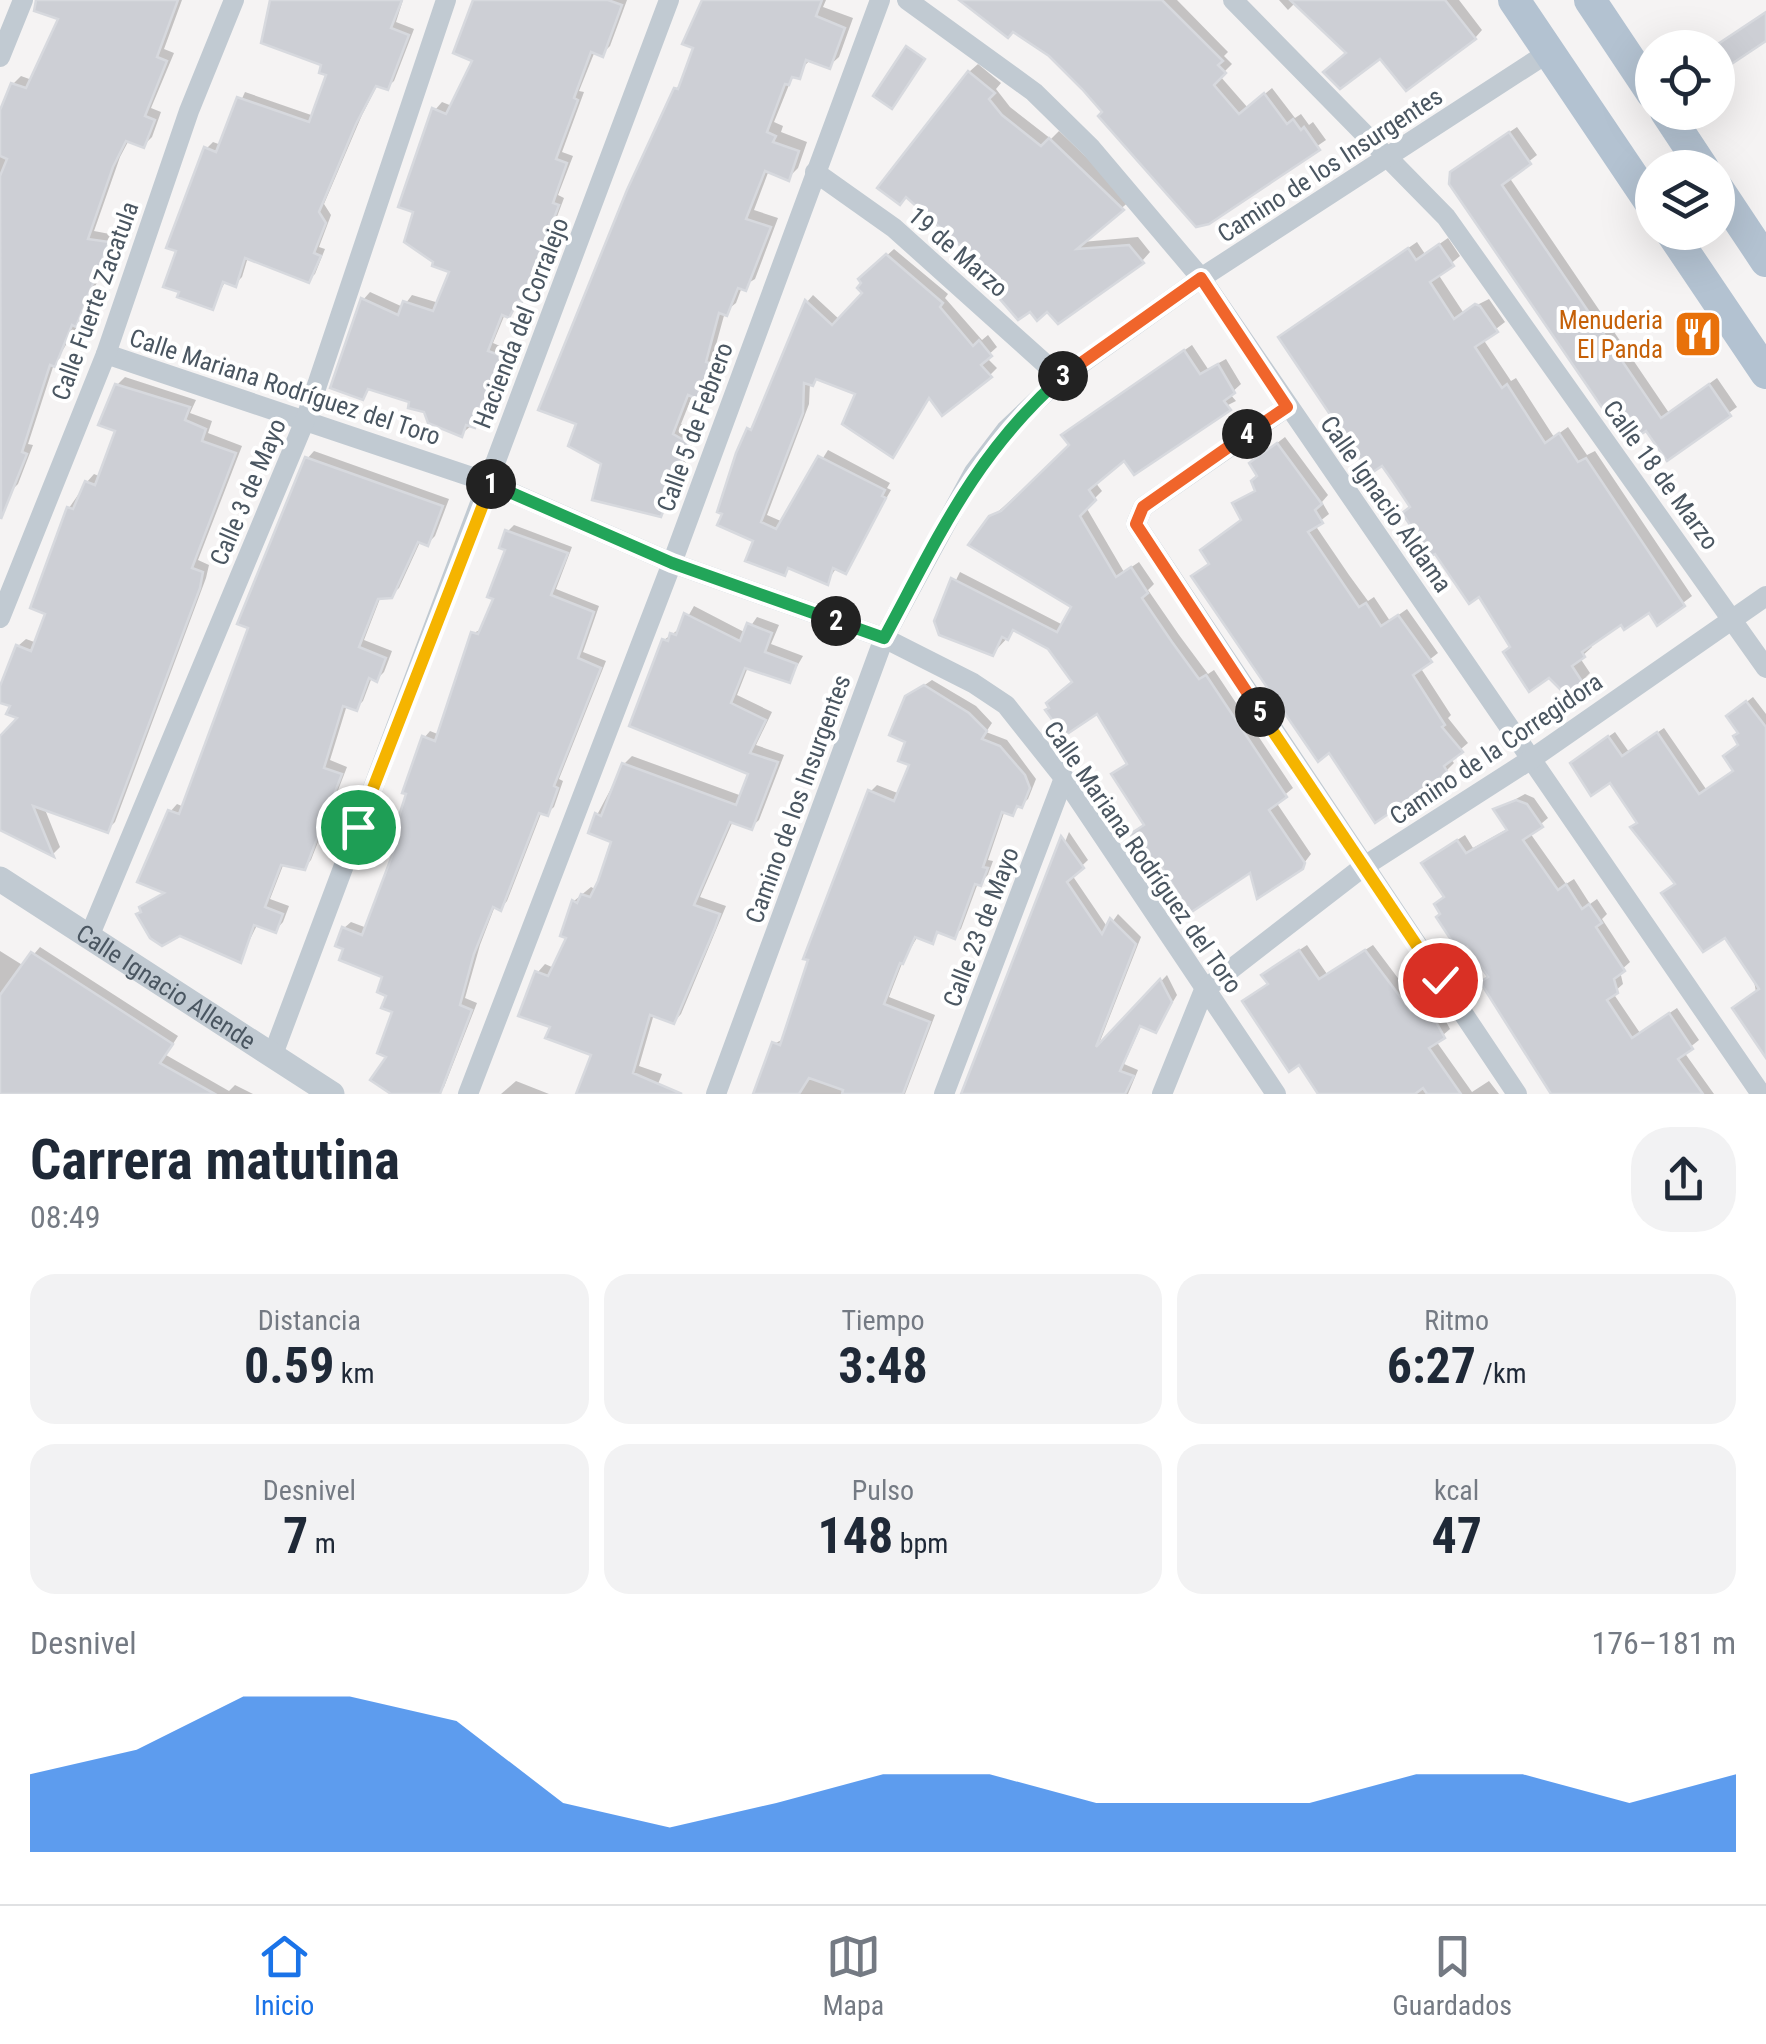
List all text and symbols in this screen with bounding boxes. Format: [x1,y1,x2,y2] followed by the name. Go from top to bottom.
[1635,30,1735,250] map controls
[1635,30,1735,130] button: locate
[1212,81,1448,249] street label: Camino de los Insurgentes
[1635,150,1735,250] button: layers
[46,198,144,404] street label: Calle Fuerte Zacatula
[902,201,1014,303] street label: 19 de Marzo
[467,214,575,432] street label: Hacienda del Corralejo
[1559,306,1663,364] place label: Menuderia El Panda
[1672,308,1724,360] restaurant icon: Menuderia El Panda
[126,323,444,451] street label: Calle Mariana Rodríguez del Toro
[651,338,739,516] street label: Calle 5 de Febrero
[1038,351,1088,401] pin: 3
[1056,359,1070,392] text: 3
[1597,395,1725,555] street label: Calle 18 de Marzo
[1222,409,1272,459] pin: 4
[1314,410,1458,598] street label: Calle Ignacio Aldama
[204,414,292,570] street label: Calle 3 de Mayo
[1240,417,1254,450] text: 4
[466,459,516,509] pin: 1
[484,467,498,500] text: 1
[811,596,861,646] pin: 2
[829,604,843,637] text: 2
[1384,667,1608,831] street label: Camino de la Corregidora
[740,671,856,927] street label: Camino de los Insurgentes
[1235,687,1285,737] pin: 5
[1253,695,1267,728] text: 5
[1038,716,1248,998] street label: Calle Mariana Rodríguez del Toro
[316,785,401,870] pin
[331,800,386,855] icon: arrive
[937,843,1025,1011] street label: Calle 23 de Mayo
[71,918,261,1055] street label: Calle Ignacio Allende
[1398,938,1483,1023] pin
[1413,953,1468,1008] icon: check
[1631,1127,1736,1232] button: share
[30,1128,400,1192] text: Carrera matutina
[30,1198,101,1236] text: 08:49
[258,1304,361,1337] text: Distancia
[841,1304,925,1337] text: Tiempo
[1424,1304,1489,1337] text: Ritmo
[244,1337,334,1395] text: 0.59
[838,1337,928,1395] text: 3:48
[1387,1337,1476,1395] text: 6:27
[334,1357,375,1390] text: km
[1476,1357,1527,1390] text: /km
[263,1474,356,1507] text: Desnivel
[852,1474,914,1507] text: Pulso
[1434,1474,1479,1507] text: kcal
[283,1507,308,1565] text: 7
[818,1507,893,1565] text: 148
[1431,1507,1482,1565] text: 47
[308,1527,336,1560] text: m
[893,1527,948,1560] text: bpm
[30,1624,137,1662] text: Desnivel
[1591,1624,1736,1662] text: 176–181 m
[254,1929,314,2022] tab: Inicio
[822,1929,884,2022] tab: Mapa
[1392,1929,1512,2022] tab: Guardados

